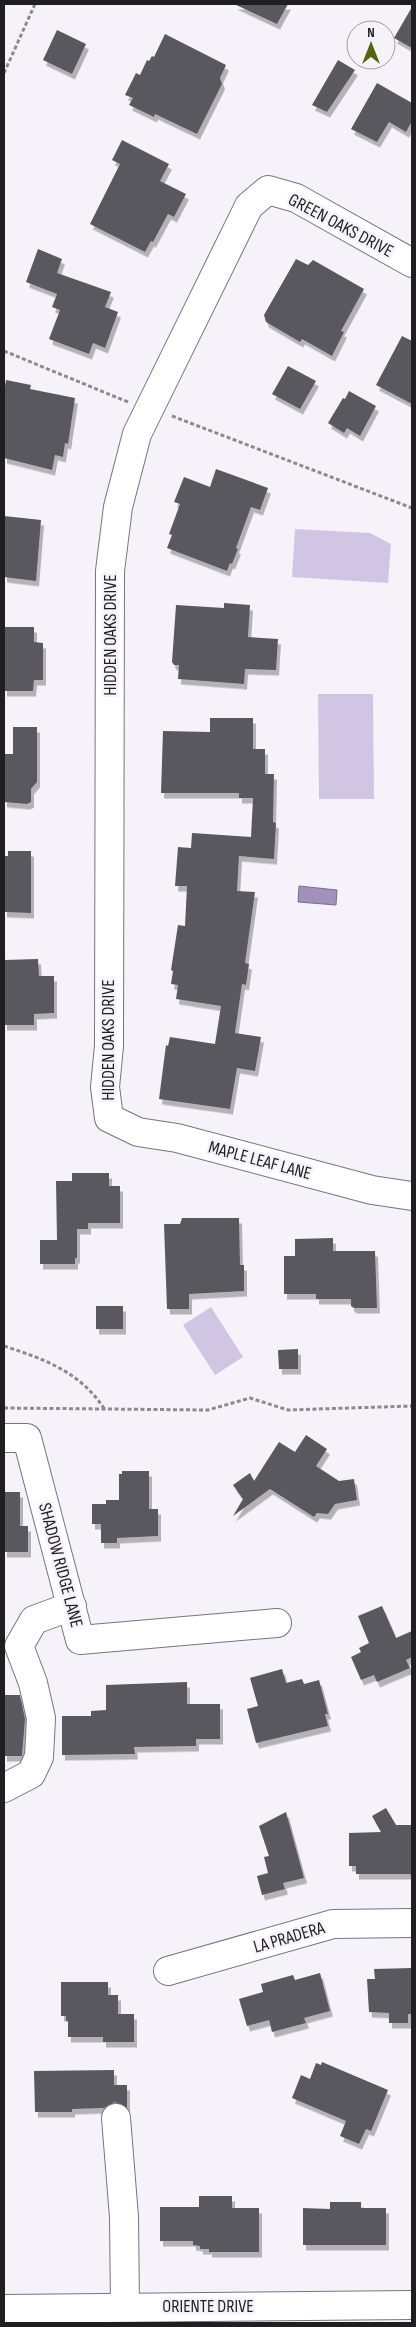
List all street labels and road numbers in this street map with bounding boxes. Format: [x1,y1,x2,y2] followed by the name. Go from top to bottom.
[285,189,397,262] street label: GREEN OAKS DRIVE
[100,574,121,696] street label: HIDDEN OAKS DRIVE
[98,979,119,1101] street label: HIDDEN OAKS DRIVE
[206,1137,314,1184] street label: MAPLE LEAF LANE
[34,1501,87,1630] street label: SHADOW RIDGE LANE
[251,1917,327,1958] street label: LA PRADERA
[162,2296,254,2317] street label: ORIENTE DRIVE

